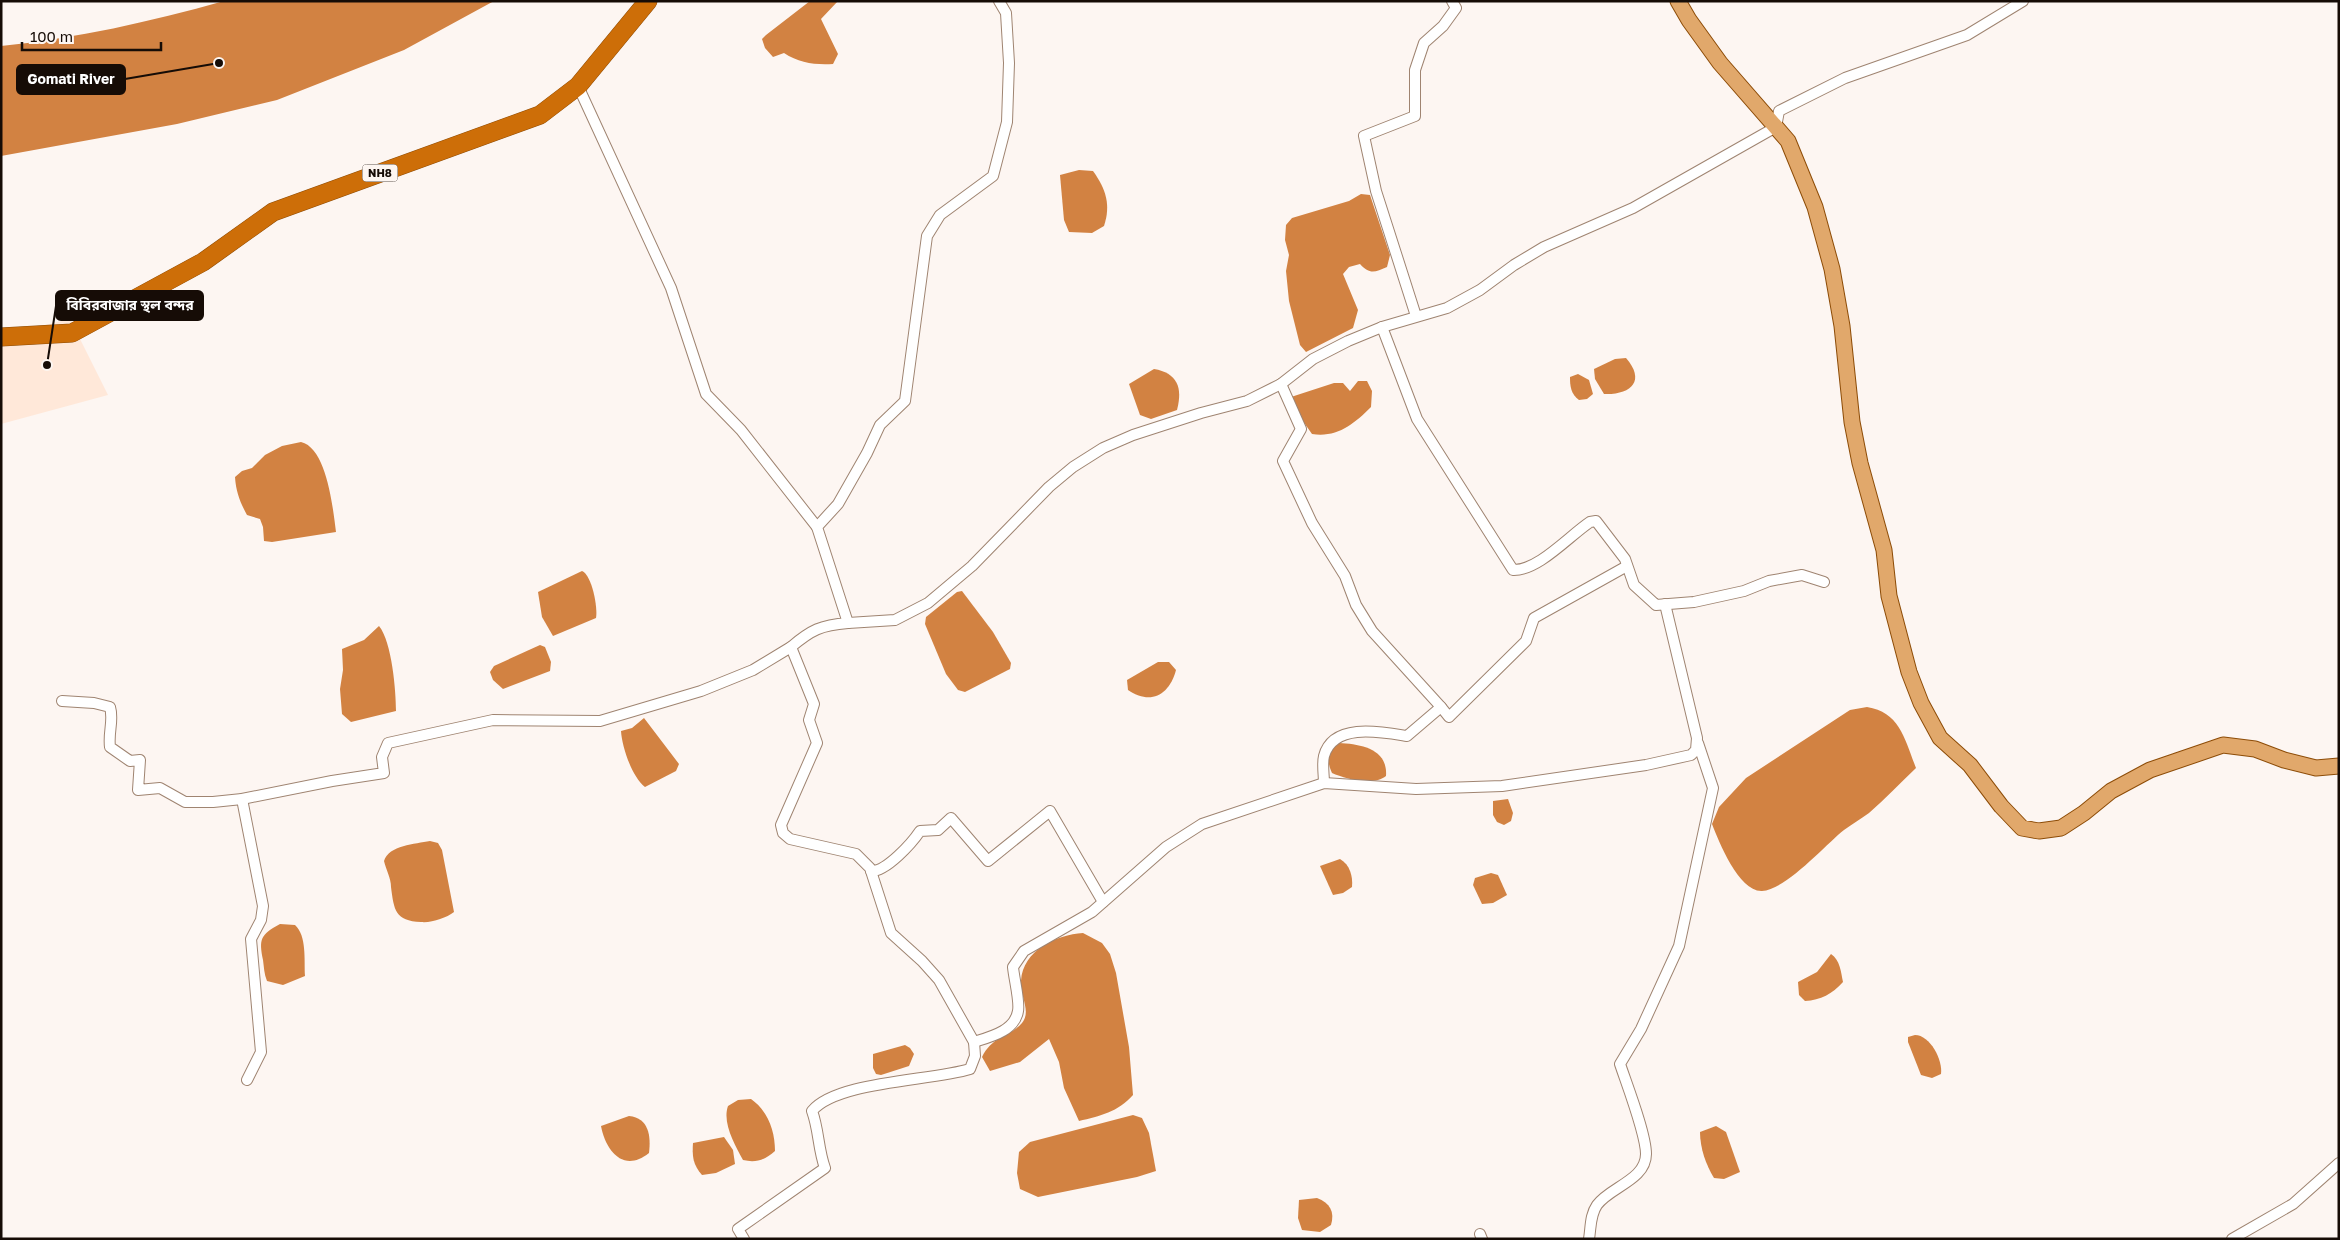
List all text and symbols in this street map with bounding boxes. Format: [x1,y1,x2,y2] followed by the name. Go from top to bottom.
[22,20,161,52] scale bar
[30,27,73,45] text: 100 m
[17,65,125,94] callout: Gomati River
[27,70,115,87] text: Gomati River
[362,164,398,182] road number: NH8
[56,291,203,320] callout: বিবিরবাজার স্থল বন্দর
[65,296,194,313] text: বিবিরবাজার স্থল বন্দর

